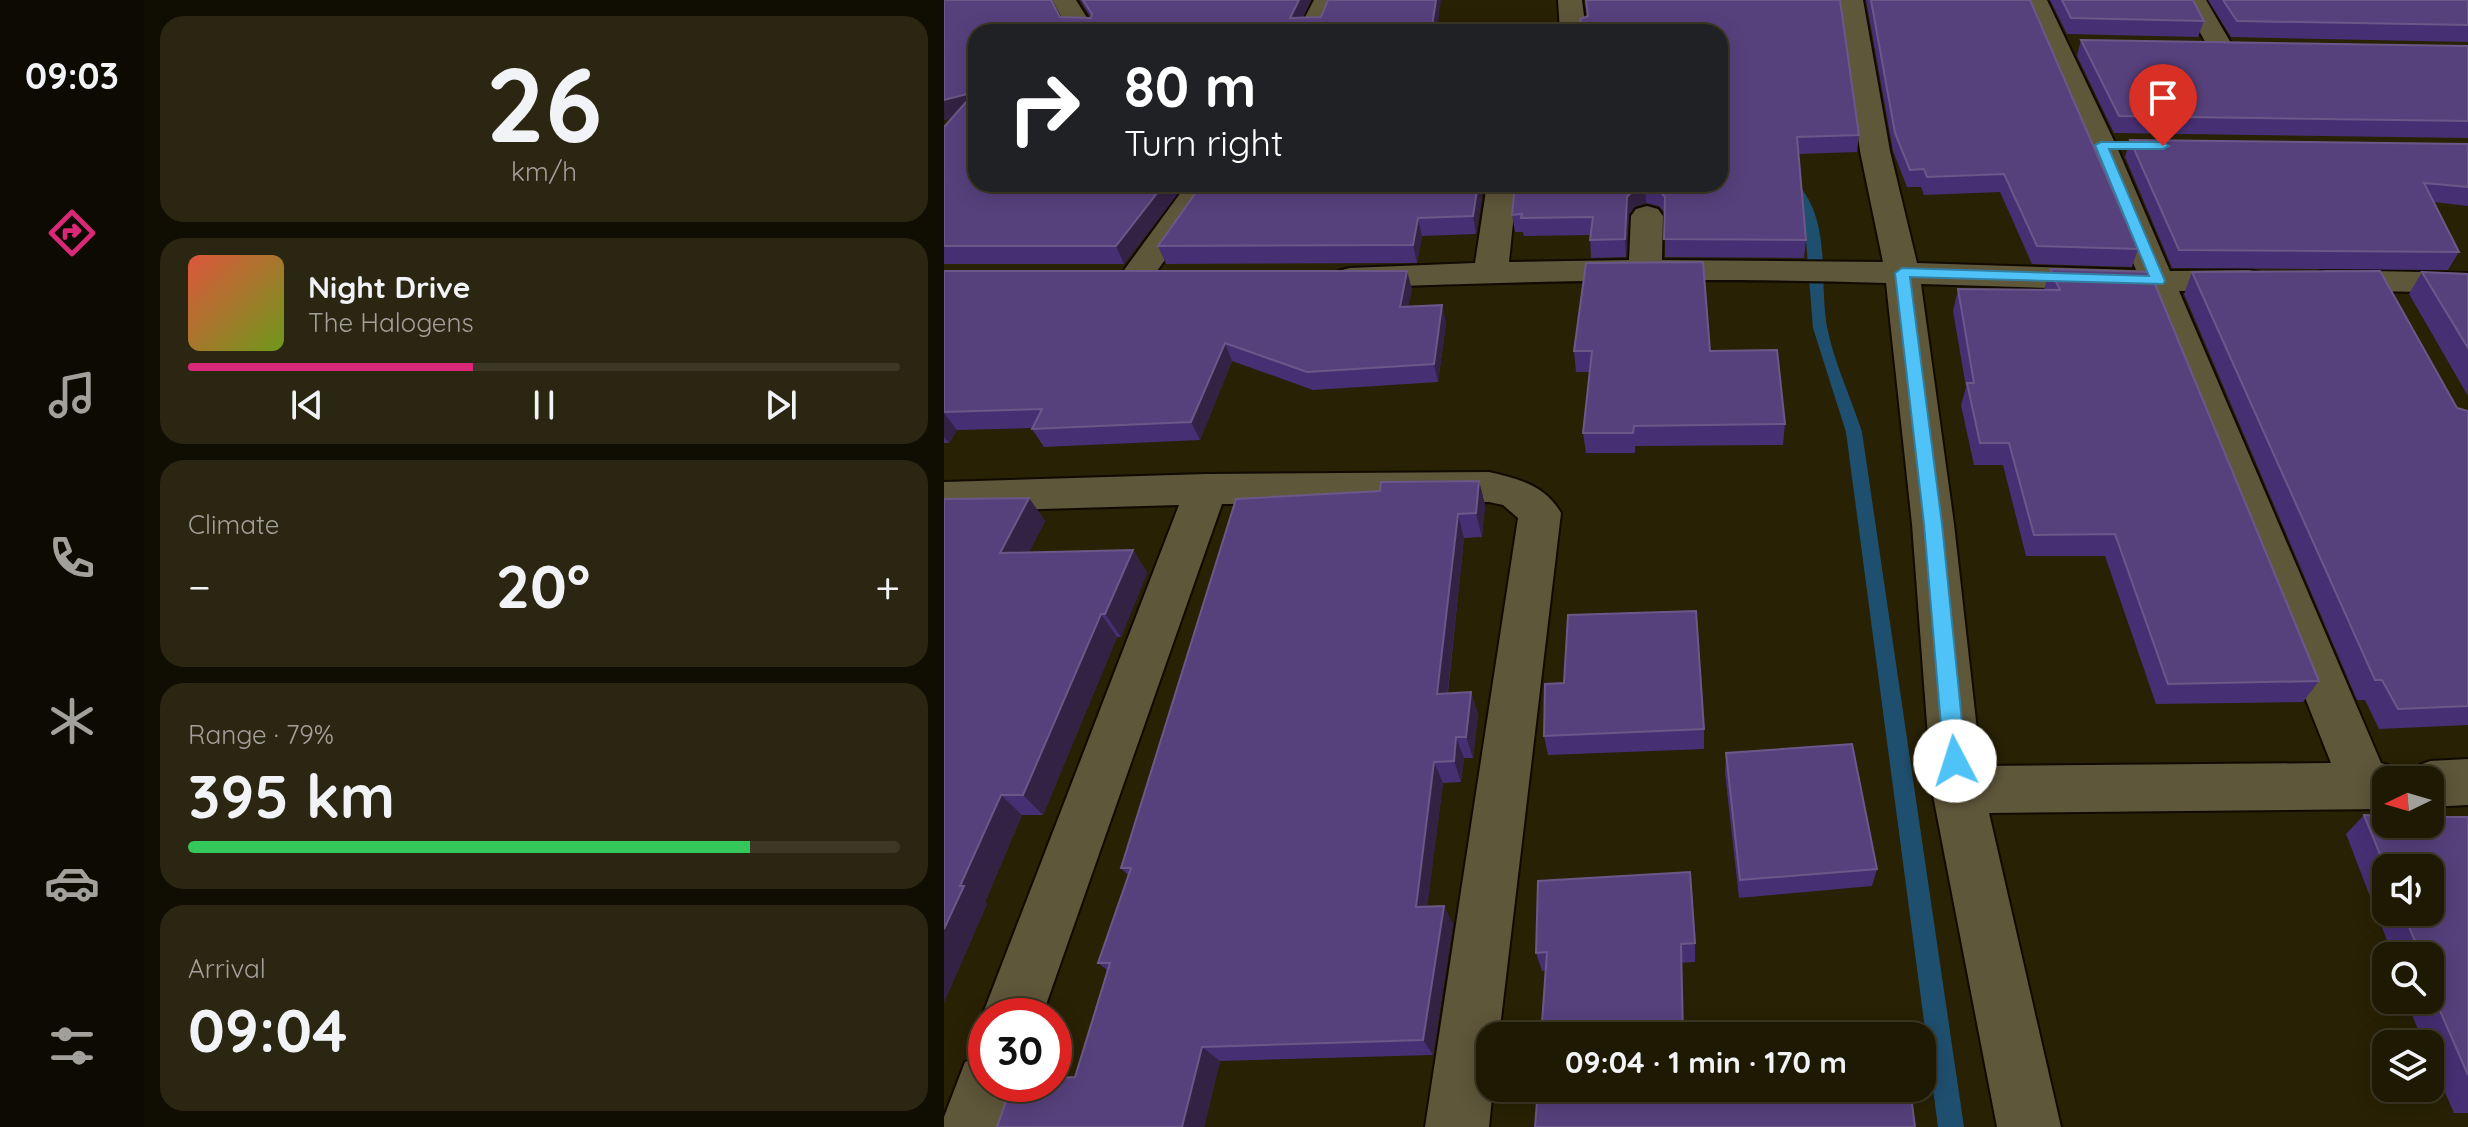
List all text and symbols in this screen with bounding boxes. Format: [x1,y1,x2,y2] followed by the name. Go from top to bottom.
[486,38,602,168] text: 26
[1124,51,1256,121] text: 80 m
[25,53,119,98] text: 09:03
[992,56,1096,160] icon: right
[2129,64,2197,146] pin
[2141,76,2185,120] icon: arrive
[1124,120,1283,165] text: Turn right
[511,155,577,188] text: km/h
[44,205,100,261] icon: directions
[308,268,470,306] text: Night Drive
[308,306,474,339] text: The Halogens
[44,367,100,423] icon: music
[285,383,329,427] icon: previous
[522,383,566,427] icon: pause
[759,383,803,427] icon: next
[188,508,279,541] text: Climate
[44,530,100,586] icon: phone
[496,548,590,623] text: 20°
[188,559,211,614] text: −
[875,559,900,614] text: +
[44,693,100,749] icon: climate
[188,718,334,751] text: Range · 79%
[1913,719,1997,803] position arrow
[188,758,395,833] text: 395 km
[2372,766,2444,838] north arrow
[2372,766,2444,1102] map controls
[2372,854,2444,926] button: sound
[44,855,100,911] icon: car
[2372,942,2444,1014] button: search
[188,952,266,985] text: Arrival
[188,992,347,1067] text: 09:04
[968,998,1072,1102] speed limit sign: 30
[44,1018,100,1074] icon: filters
[2372,1030,2444,1102] button: layers
[1565,1043,1847,1081] text: 09:04 · 1 min · 170 m

